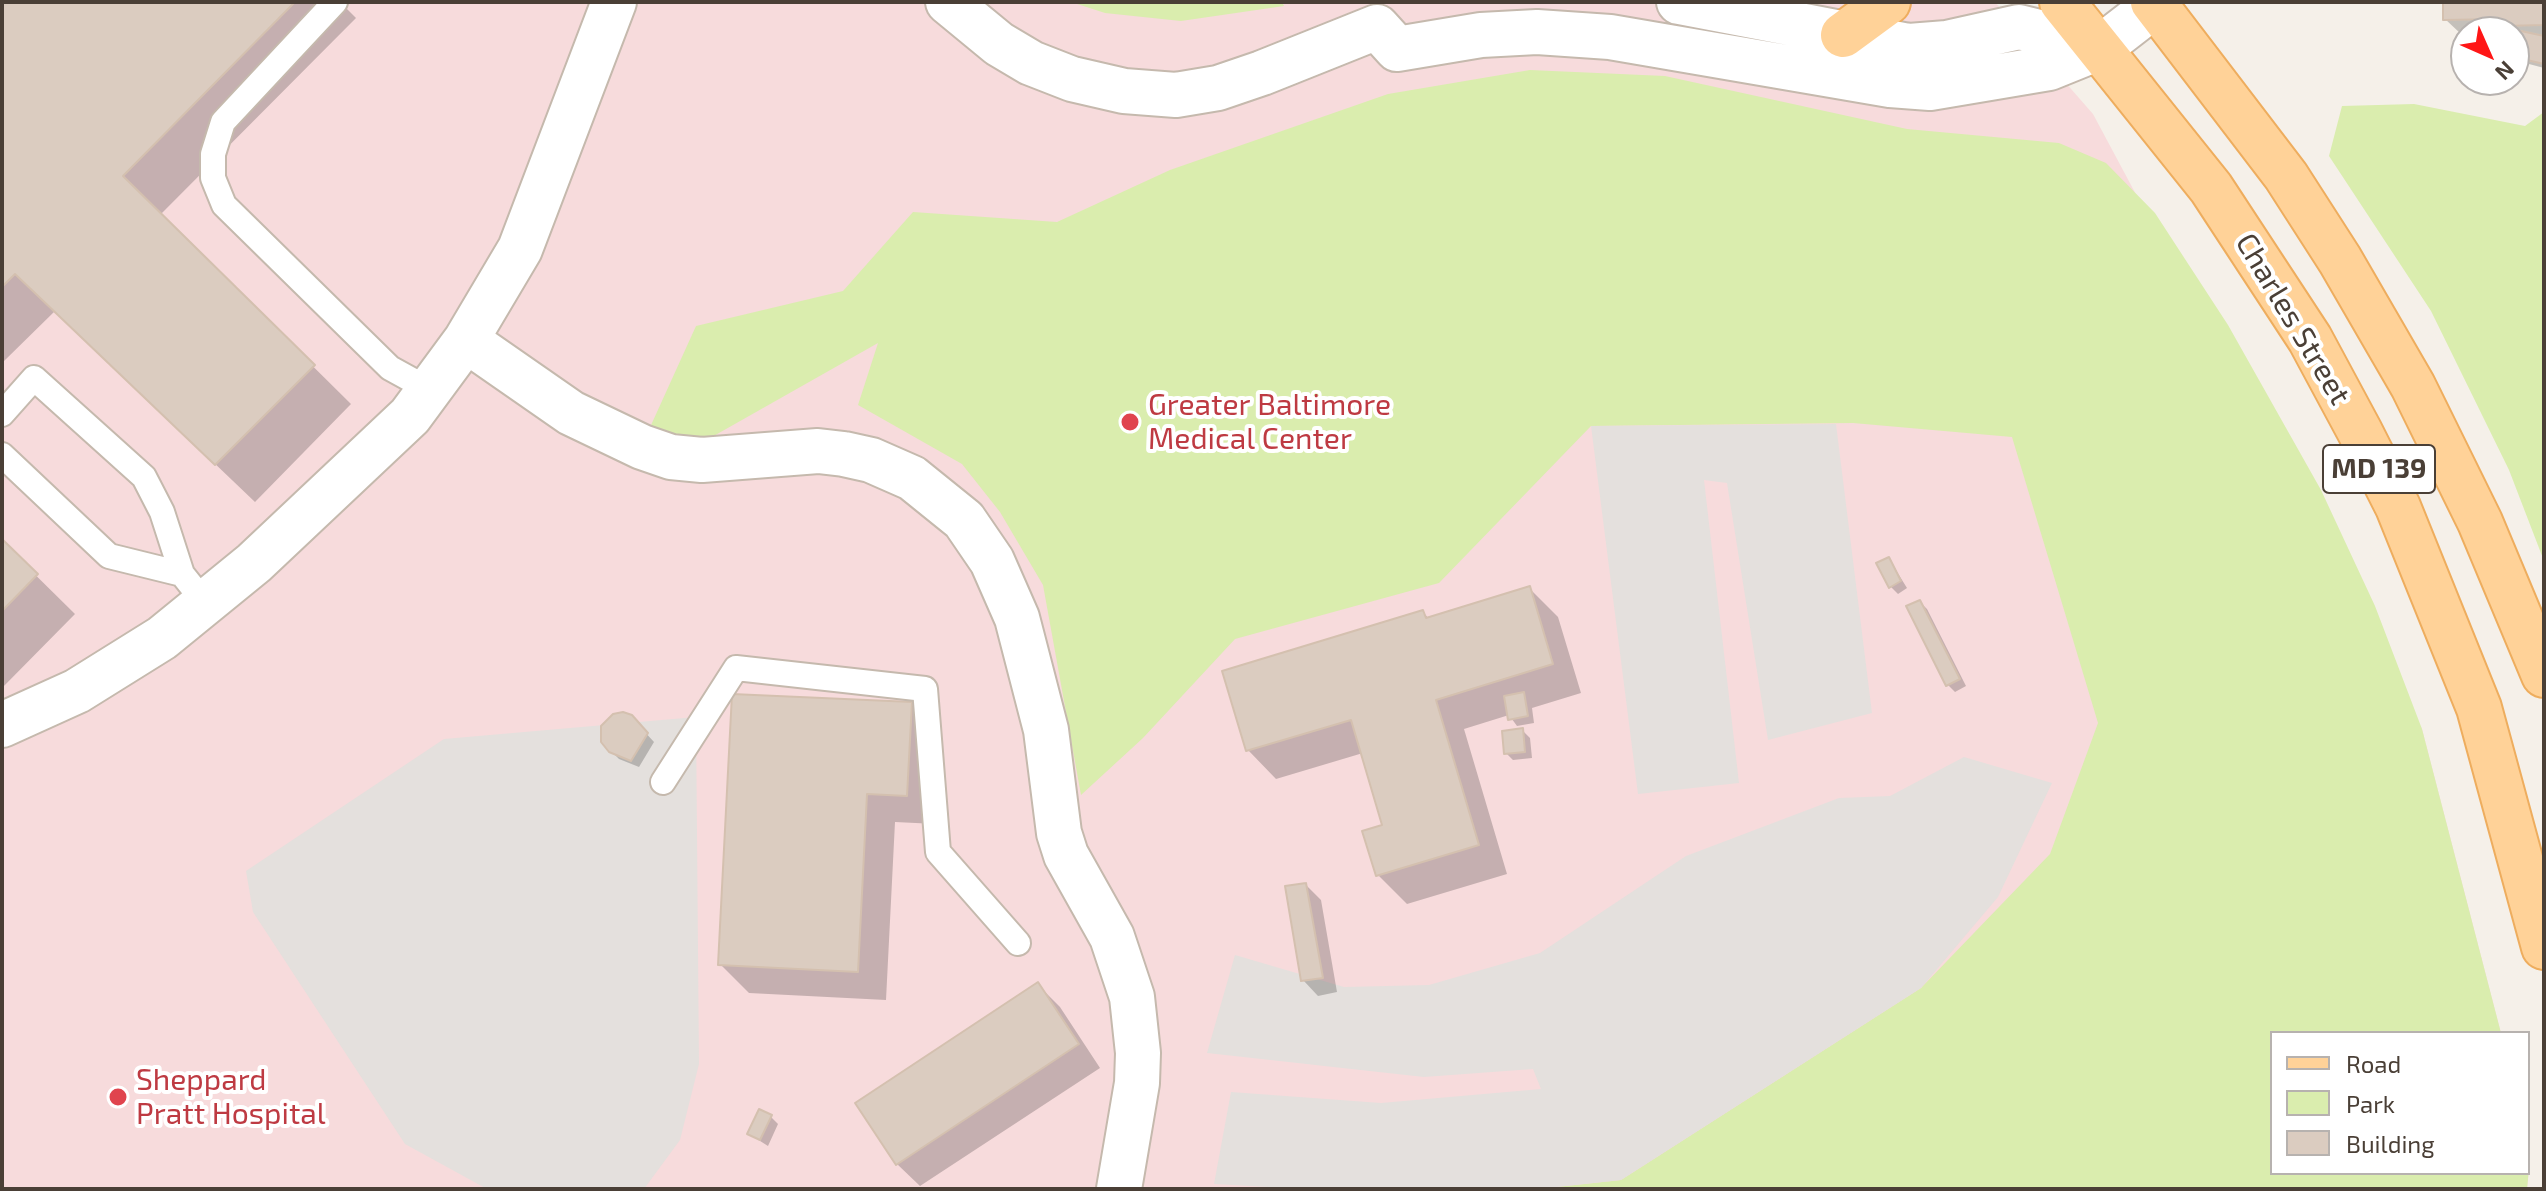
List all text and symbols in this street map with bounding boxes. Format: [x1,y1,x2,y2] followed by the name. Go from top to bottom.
[2450,16,2530,96] north arrow
[2491,57,2520,86] text: N
[2228,227,2358,411] street label: Charles Street
[1148,387,1391,458] place label: Greater Baltimore Medical Center
[1119,411,1141,433] marker: Greater Baltimore Medical Center
[2323,445,2435,493] road number: MD 139
[2270,1031,2530,1175] legend
[2346,1049,2401,1078] text: Road
[136,1062,326,1132] place label: Sheppard Pratt Hospital
[107,1086,129,1108] marker: Sheppard Pratt Hospital
[2346,1089,2395,1118] text: Park
[2346,1129,2435,1158] text: Building

